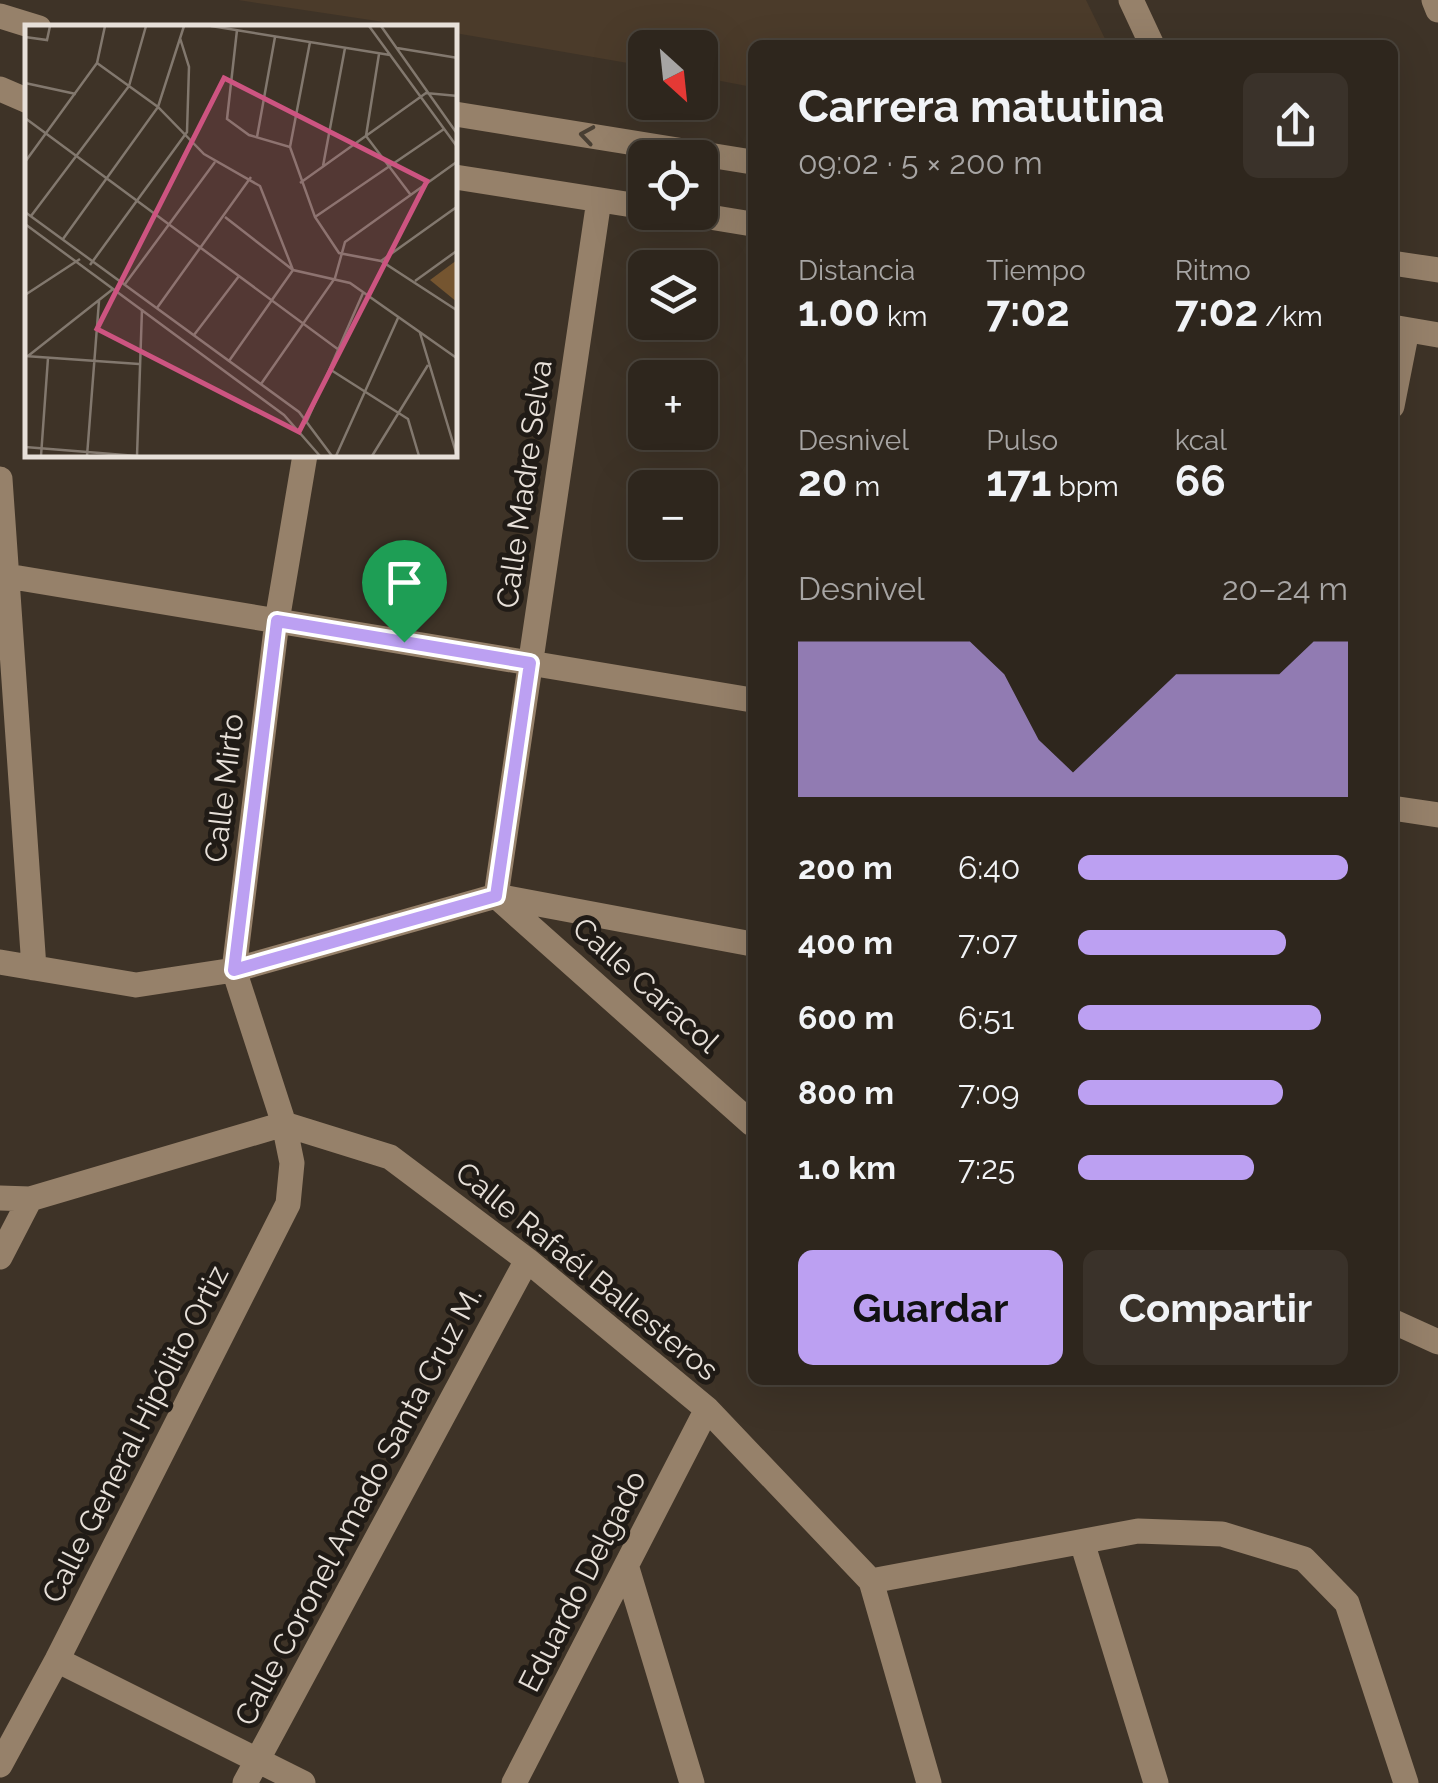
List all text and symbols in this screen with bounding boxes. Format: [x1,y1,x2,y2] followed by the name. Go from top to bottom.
[25,25,458,458] inset map
[628,30,718,120] north arrow
[628,30,718,560] map controls
[1243,73,1348,178] button: share
[798,80,1164,133] text: Carrera matutina
[579,125,595,146] one-way arrow
[628,140,718,230] button: locate
[798,144,1043,181] text: 09:02 · 5 × 200 m
[628,250,718,340] button: layers
[798,254,915,287] text: Distancia
[986,254,1086,287] text: Tiempo
[1175,254,1251,287] text: Ritmo
[798,287,880,336] text: 1.00
[986,287,1070,336] text: 7:02
[1175,287,1258,336] text: 7:02
[880,300,928,333] text: km
[1258,300,1323,333] text: /km
[489,358,559,610] street label: Calle Madre Selva
[628,360,718,450] button: +
[798,424,909,457] text: Desnivel
[986,424,1058,457] text: Pulso
[1175,424,1227,457] text: kcal
[798,457,847,506] text: 20
[986,457,1051,506] text: 171
[1175,457,1226,506] text: 66
[628,470,718,560] button: −
[847,470,880,503] text: m
[1051,470,1119,503] text: bpm
[362,540,447,643] pin
[377,555,432,610] icon: arrive
[798,570,925,607] text: Desnivel
[1222,570,1348,607] text: 20–24 m
[198,712,250,864] street label: Calle Mirto
[798,849,893,886] text: 200 m
[958,849,1020,886] text: 6:40
[566,910,727,1060] street label: Calle Caracol
[798,924,893,961] text: 400 m
[958,924,1018,961] text: 7:07
[798,999,894,1036] text: 600 m
[958,999,1014,1036] text: 6:51
[798,1074,894,1111] text: 800 m
[958,1074,1019,1111] text: 7:09
[798,1149,896,1186] text: 1.0 km
[958,1149,1015,1186] text: 7:25
[449,1154,725,1388] street label: Calle Rafaél Ballesteros
[798,1250,1063,1365] button: Guardar
[1083,1250,1348,1365] button: Compartir
[35,1260,235,1608] street label: Calle General Hipólito Ortiz
[227,1281,489,1731] street label: Calle Coronel Amado Santa Cruz M.
[511,1465,653,1697] street label: Eduardo Delgado

